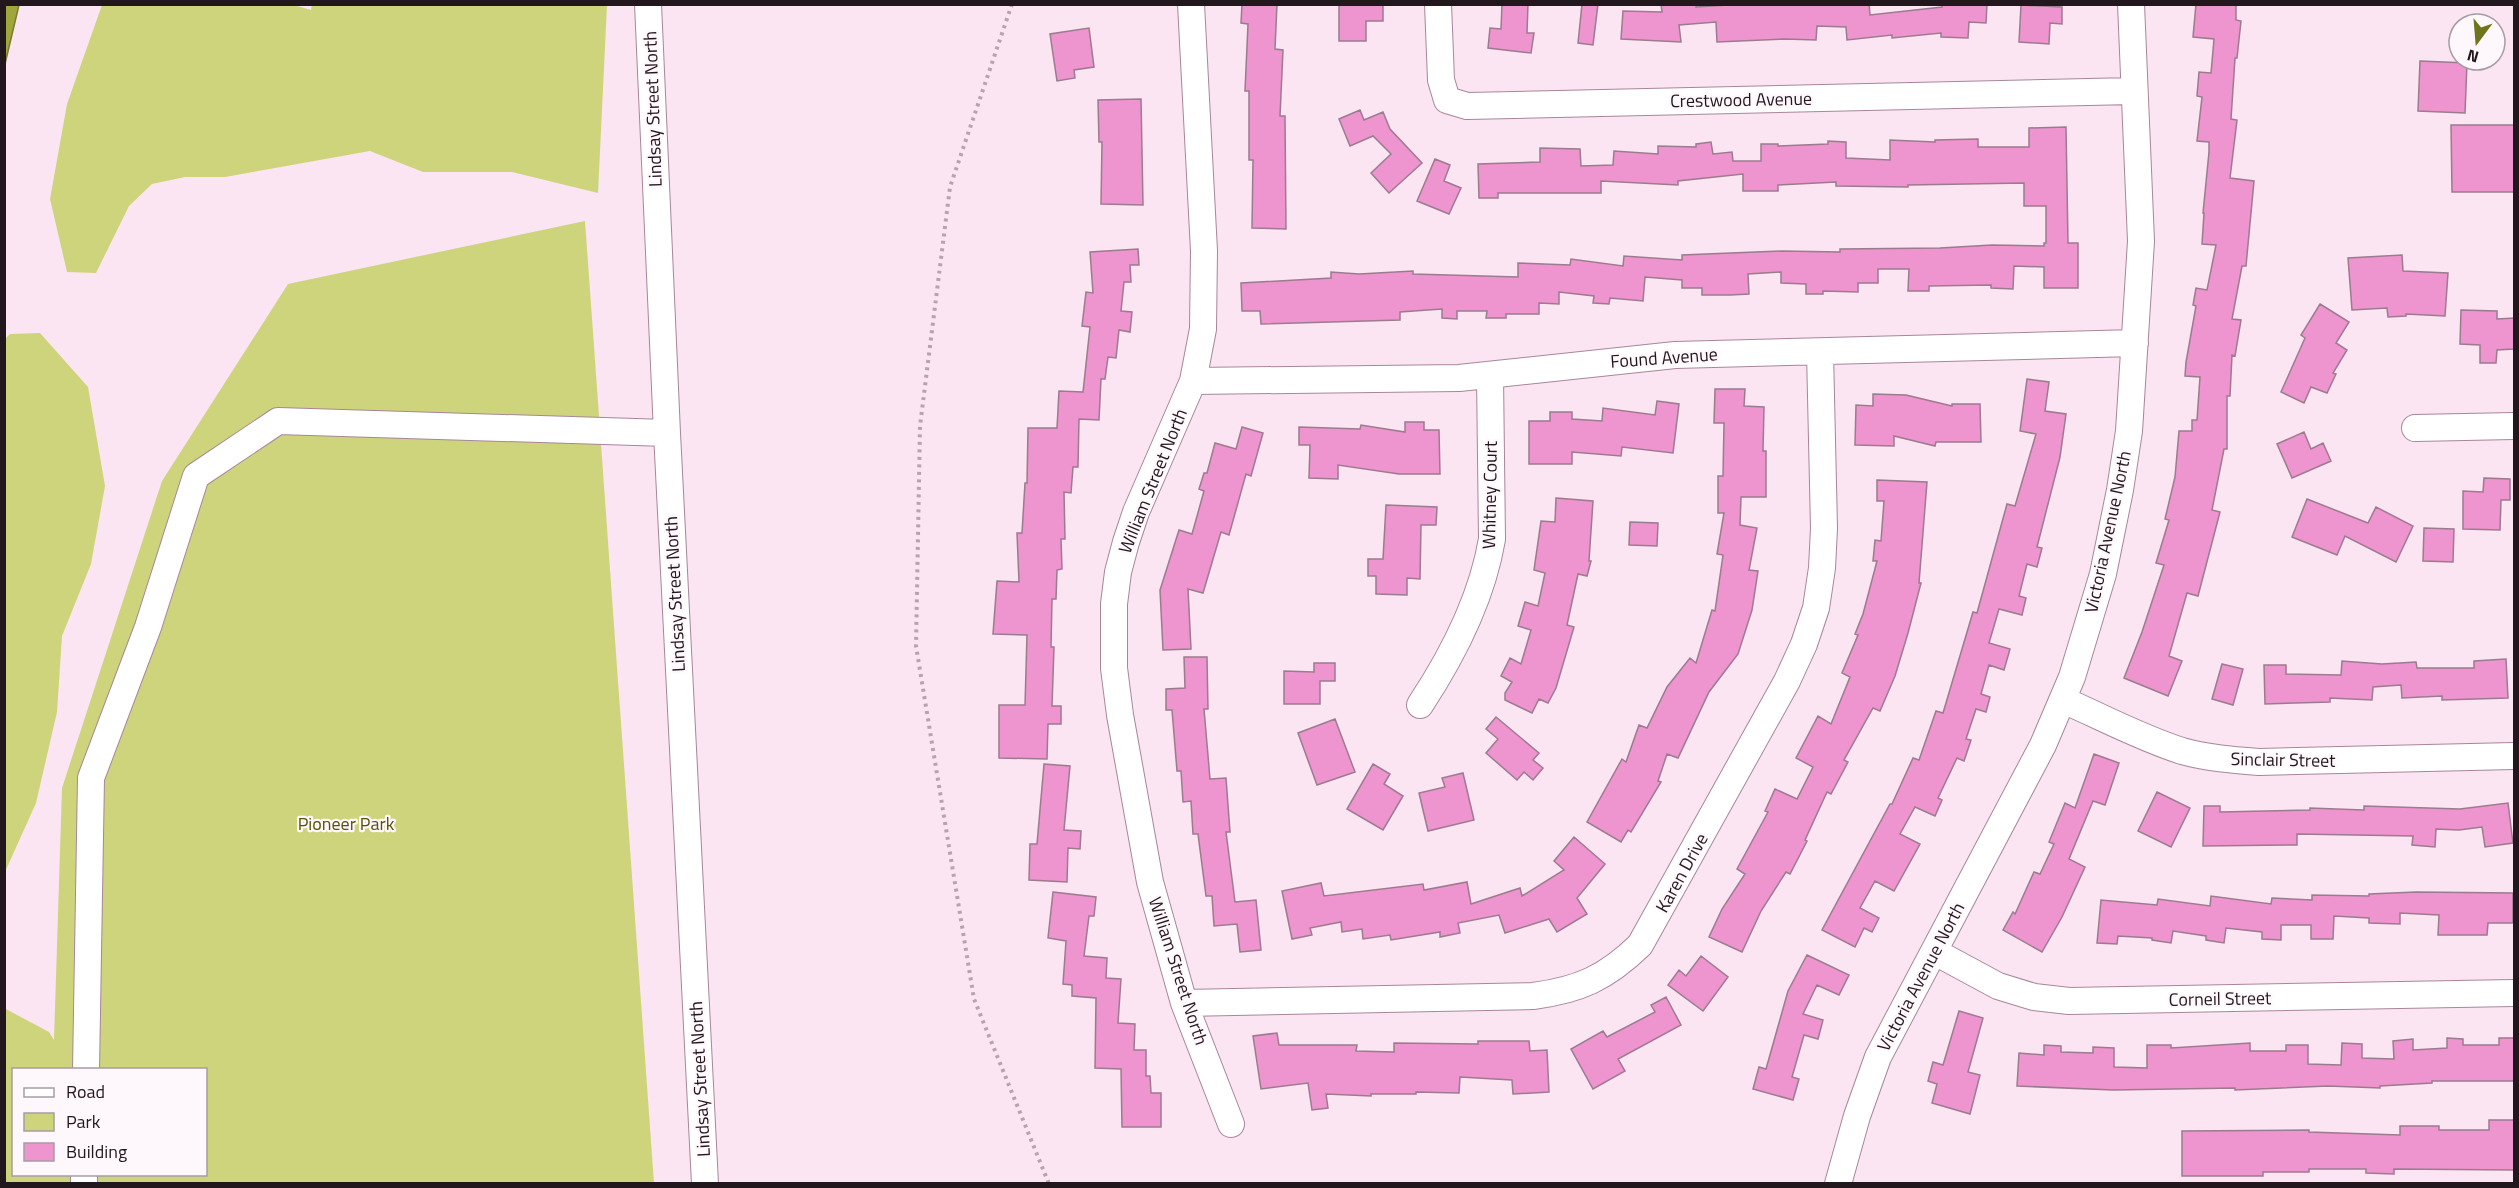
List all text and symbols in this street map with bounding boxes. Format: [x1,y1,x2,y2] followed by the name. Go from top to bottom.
[2447,12,2507,72] north arrow
[636,31,669,187] street label: Lindsay Street North
[2464,43,2482,69] text: N
[1670,85,1812,114] street label: Crestwood Avenue
[1609,340,1719,375] street label: Found Avenue
[1111,404,1194,557] street label: William Street North
[1475,440,1504,549] street label: Whitney Court
[2077,448,2138,616] street label: Victoria Avenue North
[657,515,692,673] street label: Lindsay Street North
[2230,745,2336,774] street label: Sinclair Street
[298,810,395,837] park label: Pioneer Park
[1649,828,1715,918] street label: Karen Drive
[1142,893,1215,1048] street label: William Street North
[1870,897,1971,1056] street label: Victoria Avenue North
[2168,984,2272,1013] street label: Corneil Street
[682,1000,717,1158] street label: Lindsay Street North
[12,1068,207,1176] legend
[66,1078,105,1105] text: Road
[66,1108,101,1135] text: Park
[66,1138,127,1165] text: Building

